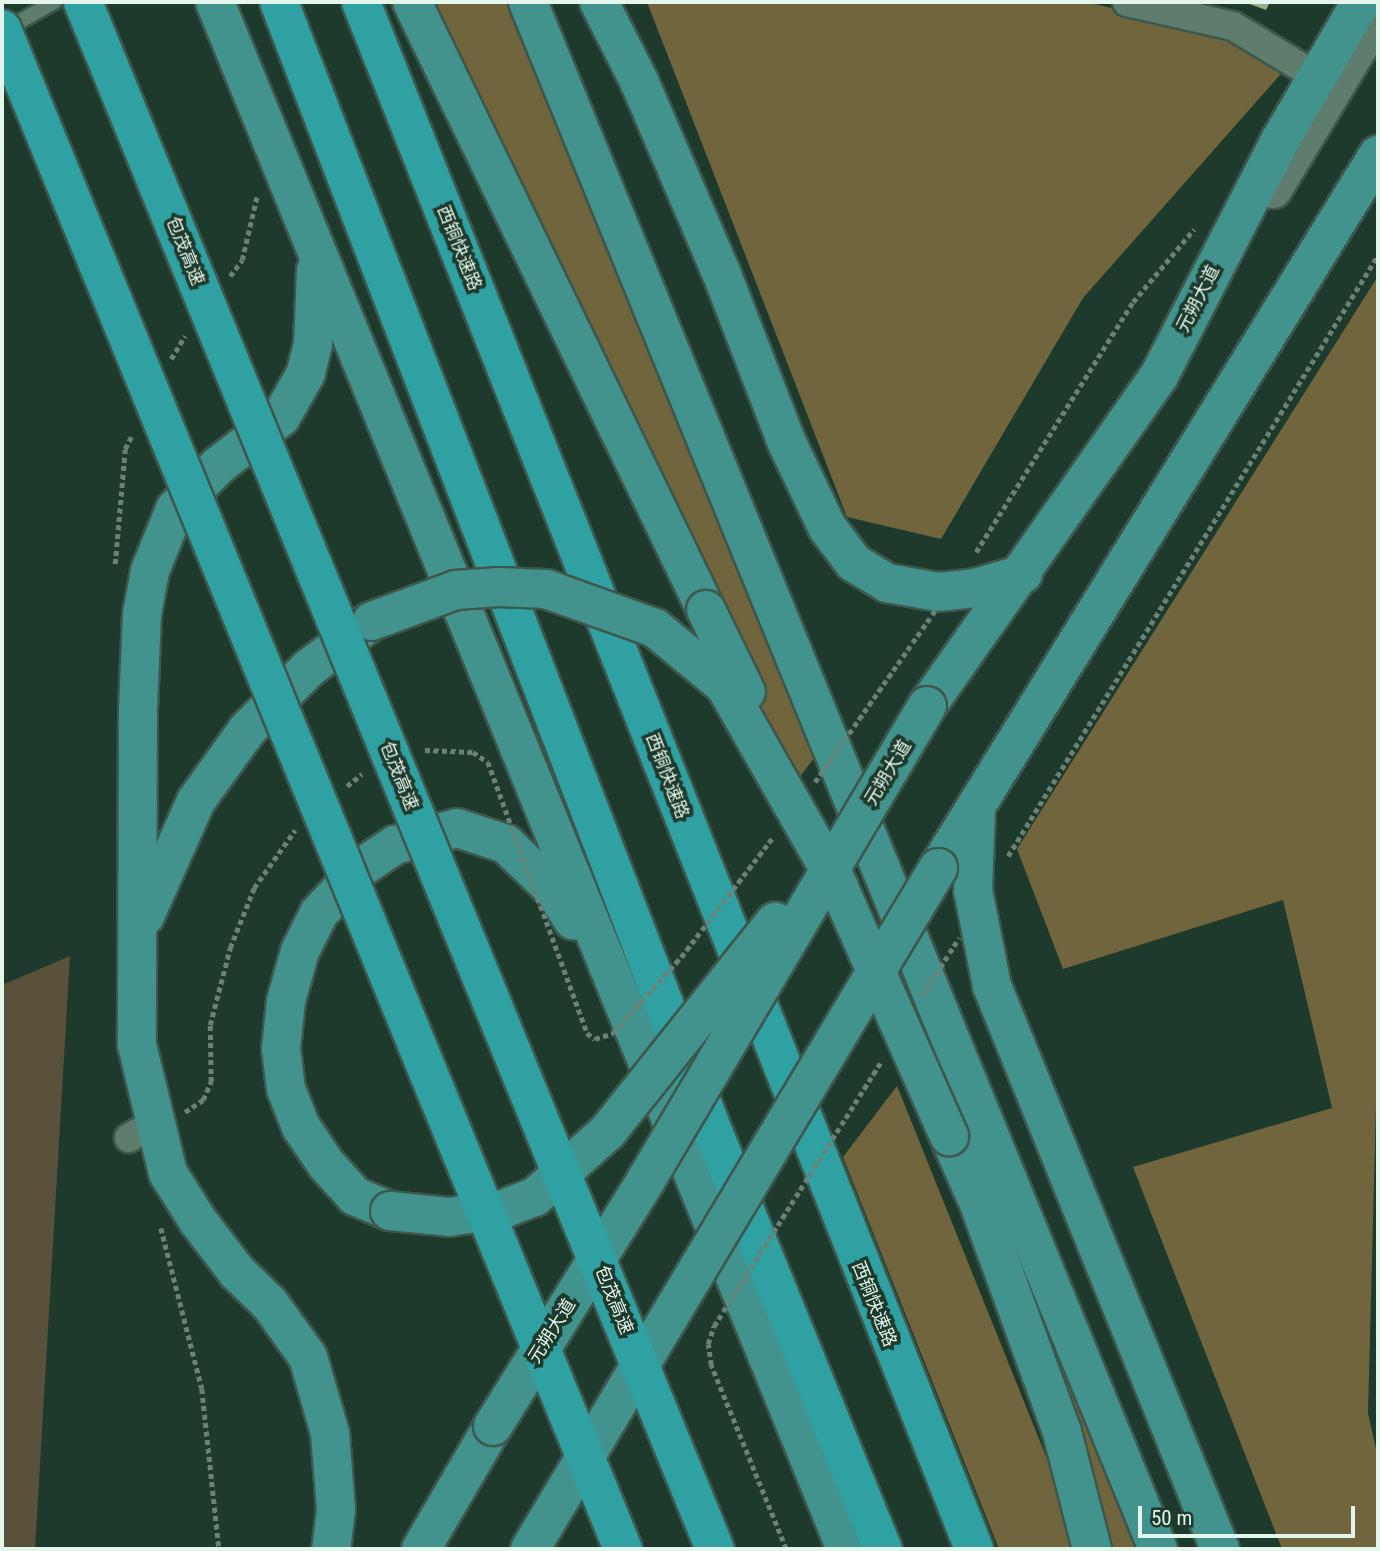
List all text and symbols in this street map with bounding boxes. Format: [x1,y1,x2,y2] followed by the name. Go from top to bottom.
[432,202,486,294] street label: 西铜快速路
[162,214,208,288] street label: 包茂高速
[1172,262,1224,336] street label: 元朔大道
[641,730,693,822] street label: 西铜快速路
[860,737,916,809] street label: 元朔大道
[376,739,422,813] street label: 包茂高速
[847,1258,901,1350] street label: 西铜快速路
[591,1263,637,1337] street label: 包茂高速
[524,1295,580,1367] street label: 元朔大道
[1142,1492,1359,1536] scale bar
[1151,1506,1192,1530] text: 50 m

